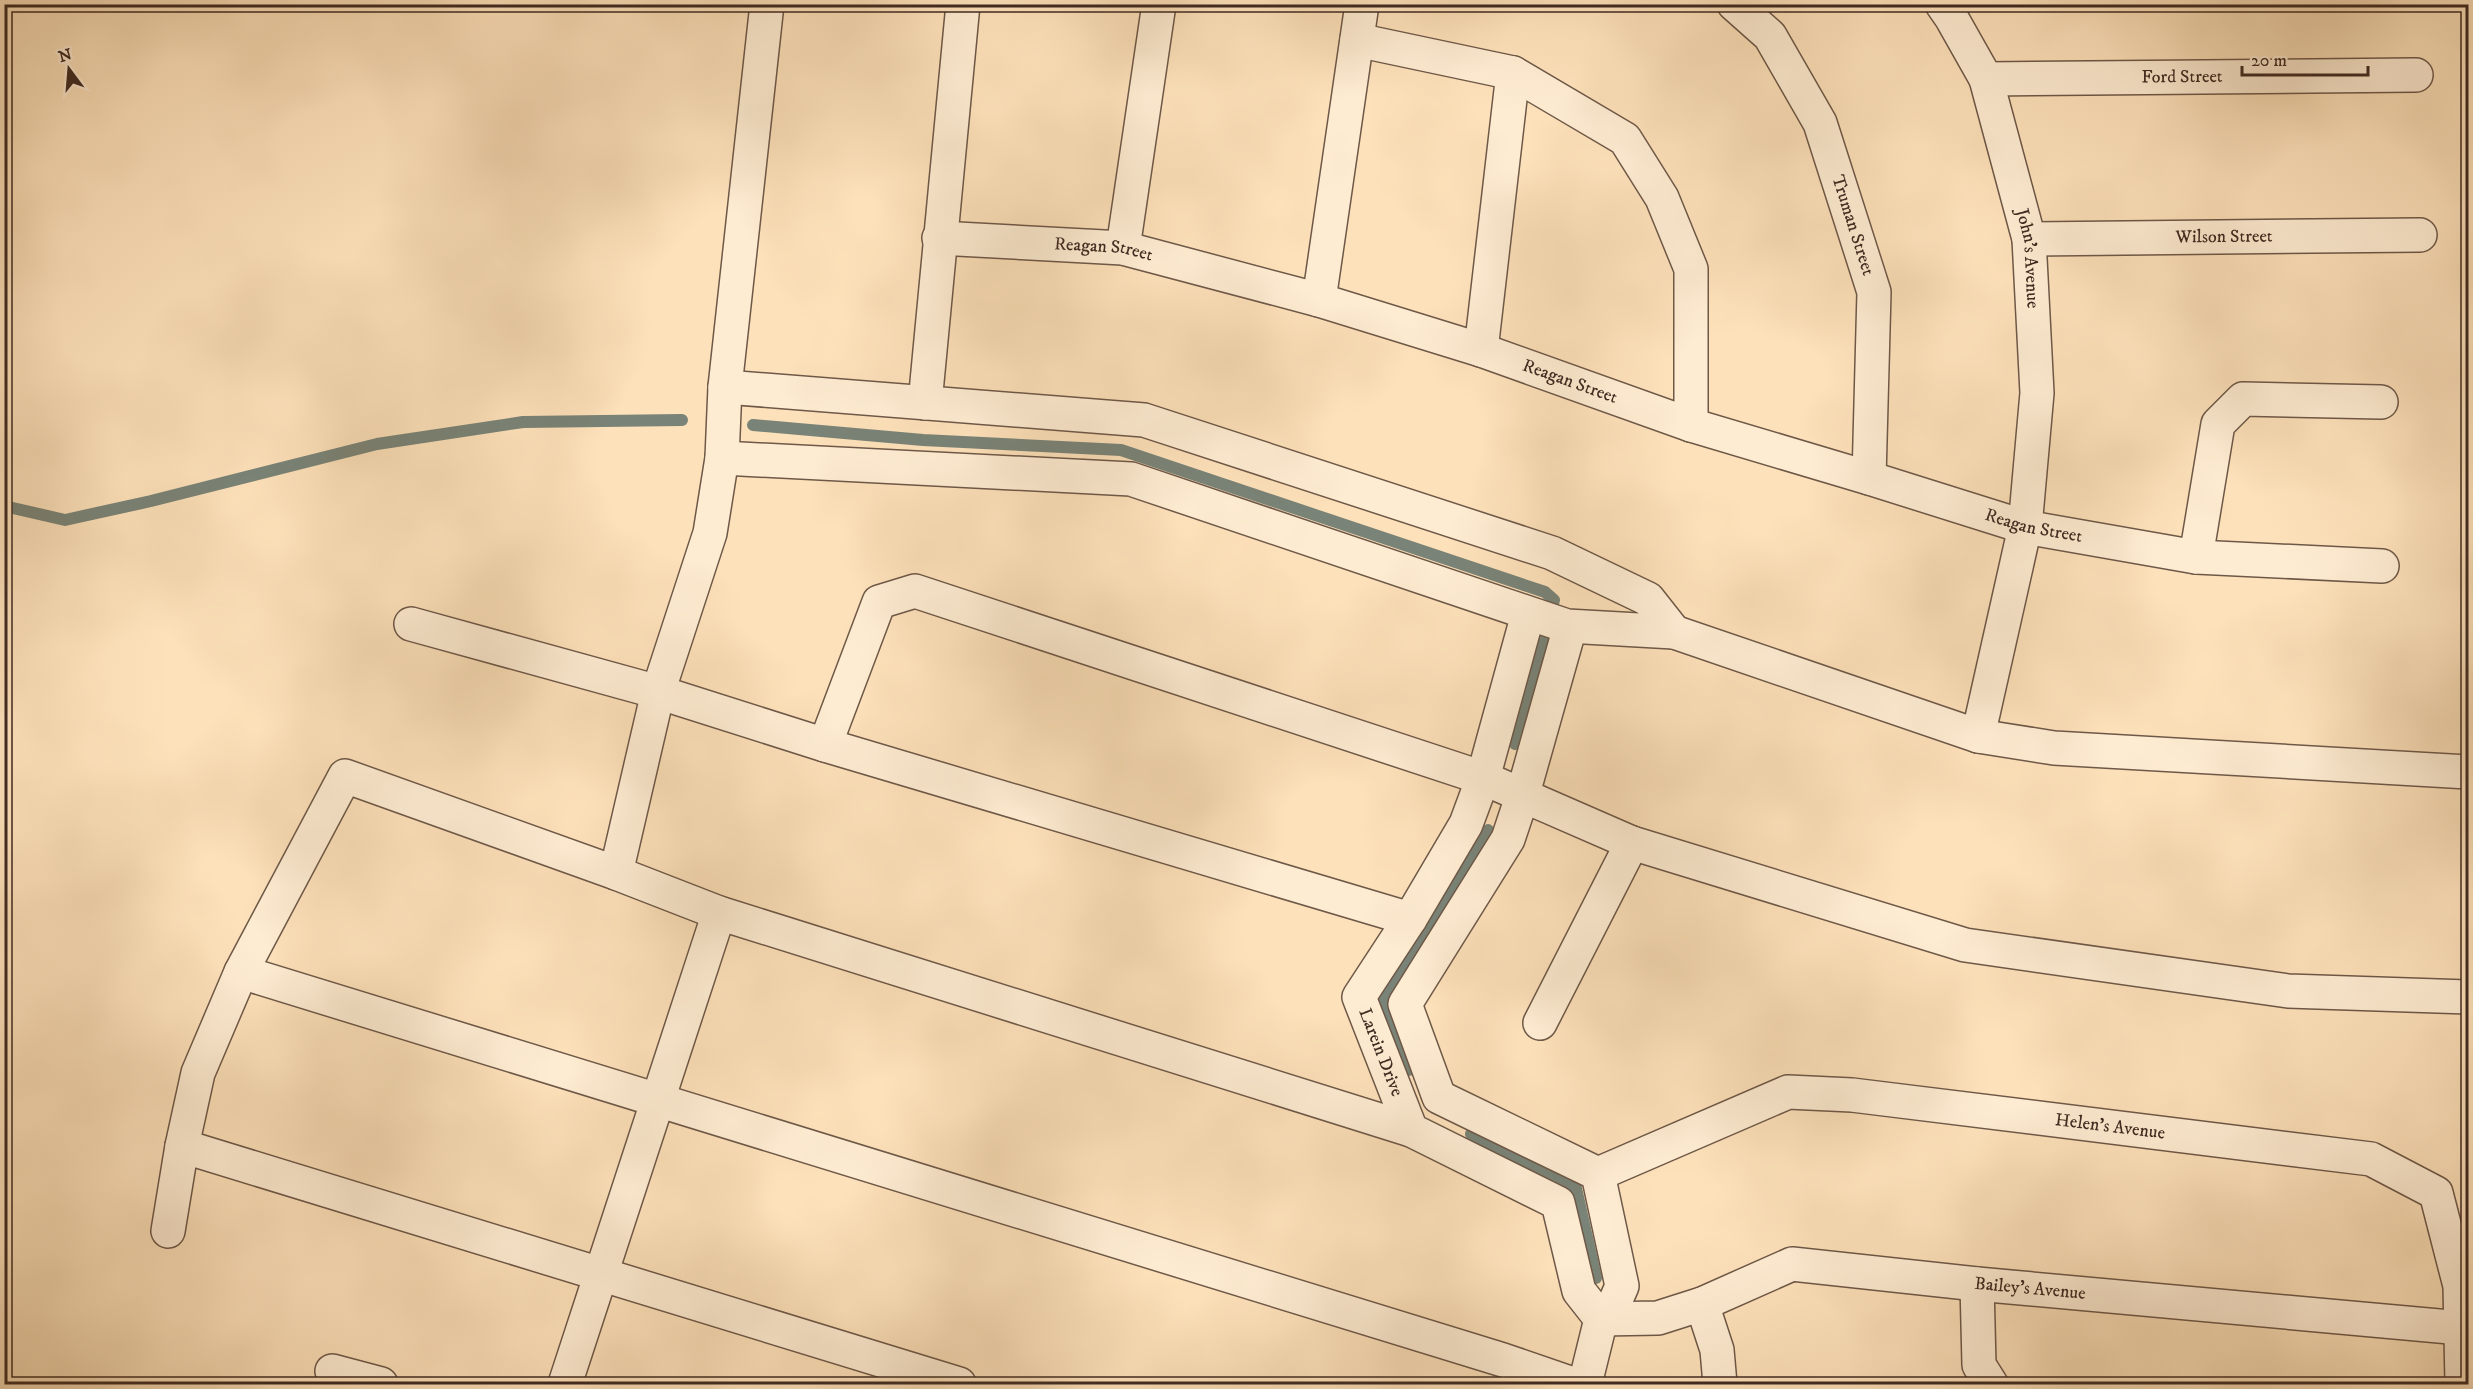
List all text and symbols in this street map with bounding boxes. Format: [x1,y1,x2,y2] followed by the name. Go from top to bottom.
[39,39,99,99] north arrow
[2242,39,2368,77] scale bar
[56,44,74,67] text: N
[2251,50,2287,72] text: 20 m
[2141,66,2223,89] street label: Ford Street
[1826,172,1879,279] street label: Truman Street
[2010,204,2044,309] street label: John's Avenue
[2174,226,2273,249] street label: Wilson Street
[1054,233,1155,266] street label: Reagan Street
[1519,355,1621,409] street label: Reagan Street
[1982,504,2084,548] street label: Reagan Street
[1353,1005,1408,1100] street label: Larein Drive
[2054,1109,2166,1145] street label: Helen's Avenue
[1974,1273,2087,1305] street label: Bailey's Avenue

